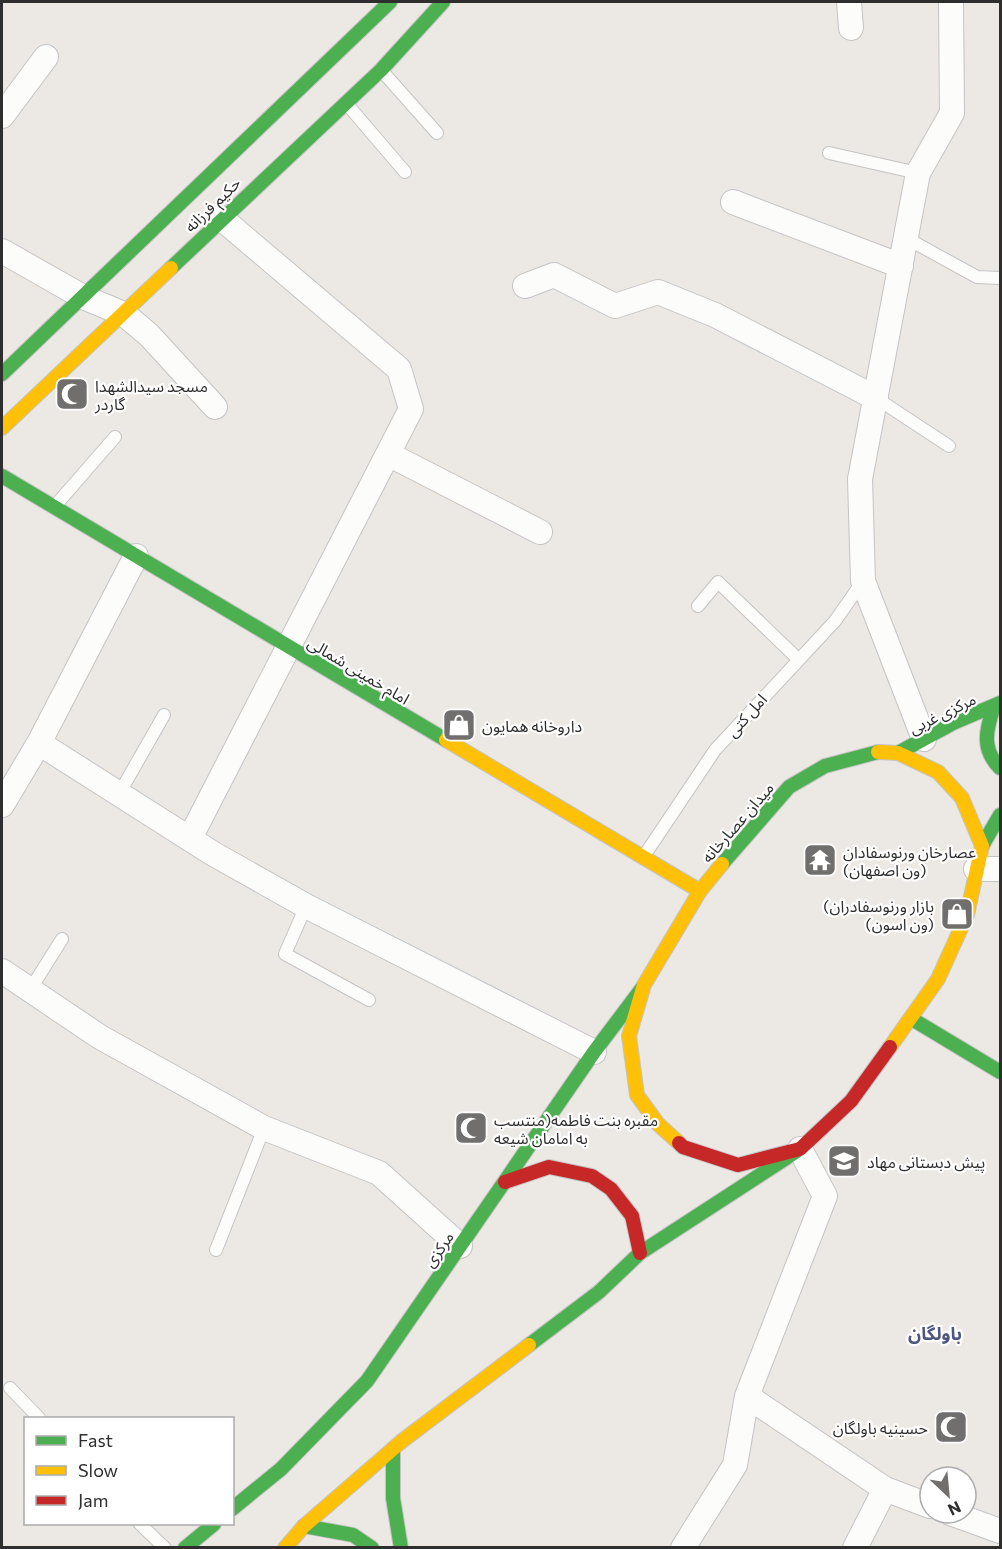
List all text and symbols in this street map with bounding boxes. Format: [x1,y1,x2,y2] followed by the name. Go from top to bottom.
[180,173,247,238] street label: حکیم فرزانه
[54,376,90,412] mosque icon: مسجد سیدالشهدا گاردر
[94,376,208,414] place label: مسجد سیدالشهدا گاردر
[303,632,413,711] street label: امام خمینی شمالی
[905,689,979,738] street label: مرکزی غربی
[722,690,771,741] street label: امل کتی
[441,707,477,743] shop icon: داروخانه همایون
[482,716,582,736] place label: داروخانه همایون
[697,778,778,867] street label: میدان عصارخانه
[802,842,838,878] temple icon: عصارخان ورنوسفادان (ون اصفهان)
[843,842,976,880] place label: عصارخان ورنوسفادان (ون اصفهان)
[823,896,934,934] place label: (بازار ورنوسفادران (ون اسون)
[939,896,975,932] shop icon: (بازار ورنوسفادران (ون اسون)
[453,1110,489,1146] mosque icon: مقبره بنت فاطمه(منتسب به امامان شیعه
[494,1110,658,1148] place label: مقبره بنت فاطمه(منتسب به امامان شیعه
[826,1143,862,1179] school or university icon: پیش دبستانی مهاد
[867,1152,985,1173] place label: پیش دبستانی مهاد
[419,1228,458,1271] street label: مرکزی
[908,1322,962,1344] district label: باولگان
[933,1409,969,1445] mosque icon: حسینیه باولگان
[24,1417,234,1525] legend
[833,1418,928,1438] place label: حسینیه باولگان
[78,1429,113,1451] text: Fast
[78,1459,118,1481] text: Slow
[918,1465,978,1525] north arrow
[78,1489,108,1511] text: Jam
[945,1498,964,1520] text: N

